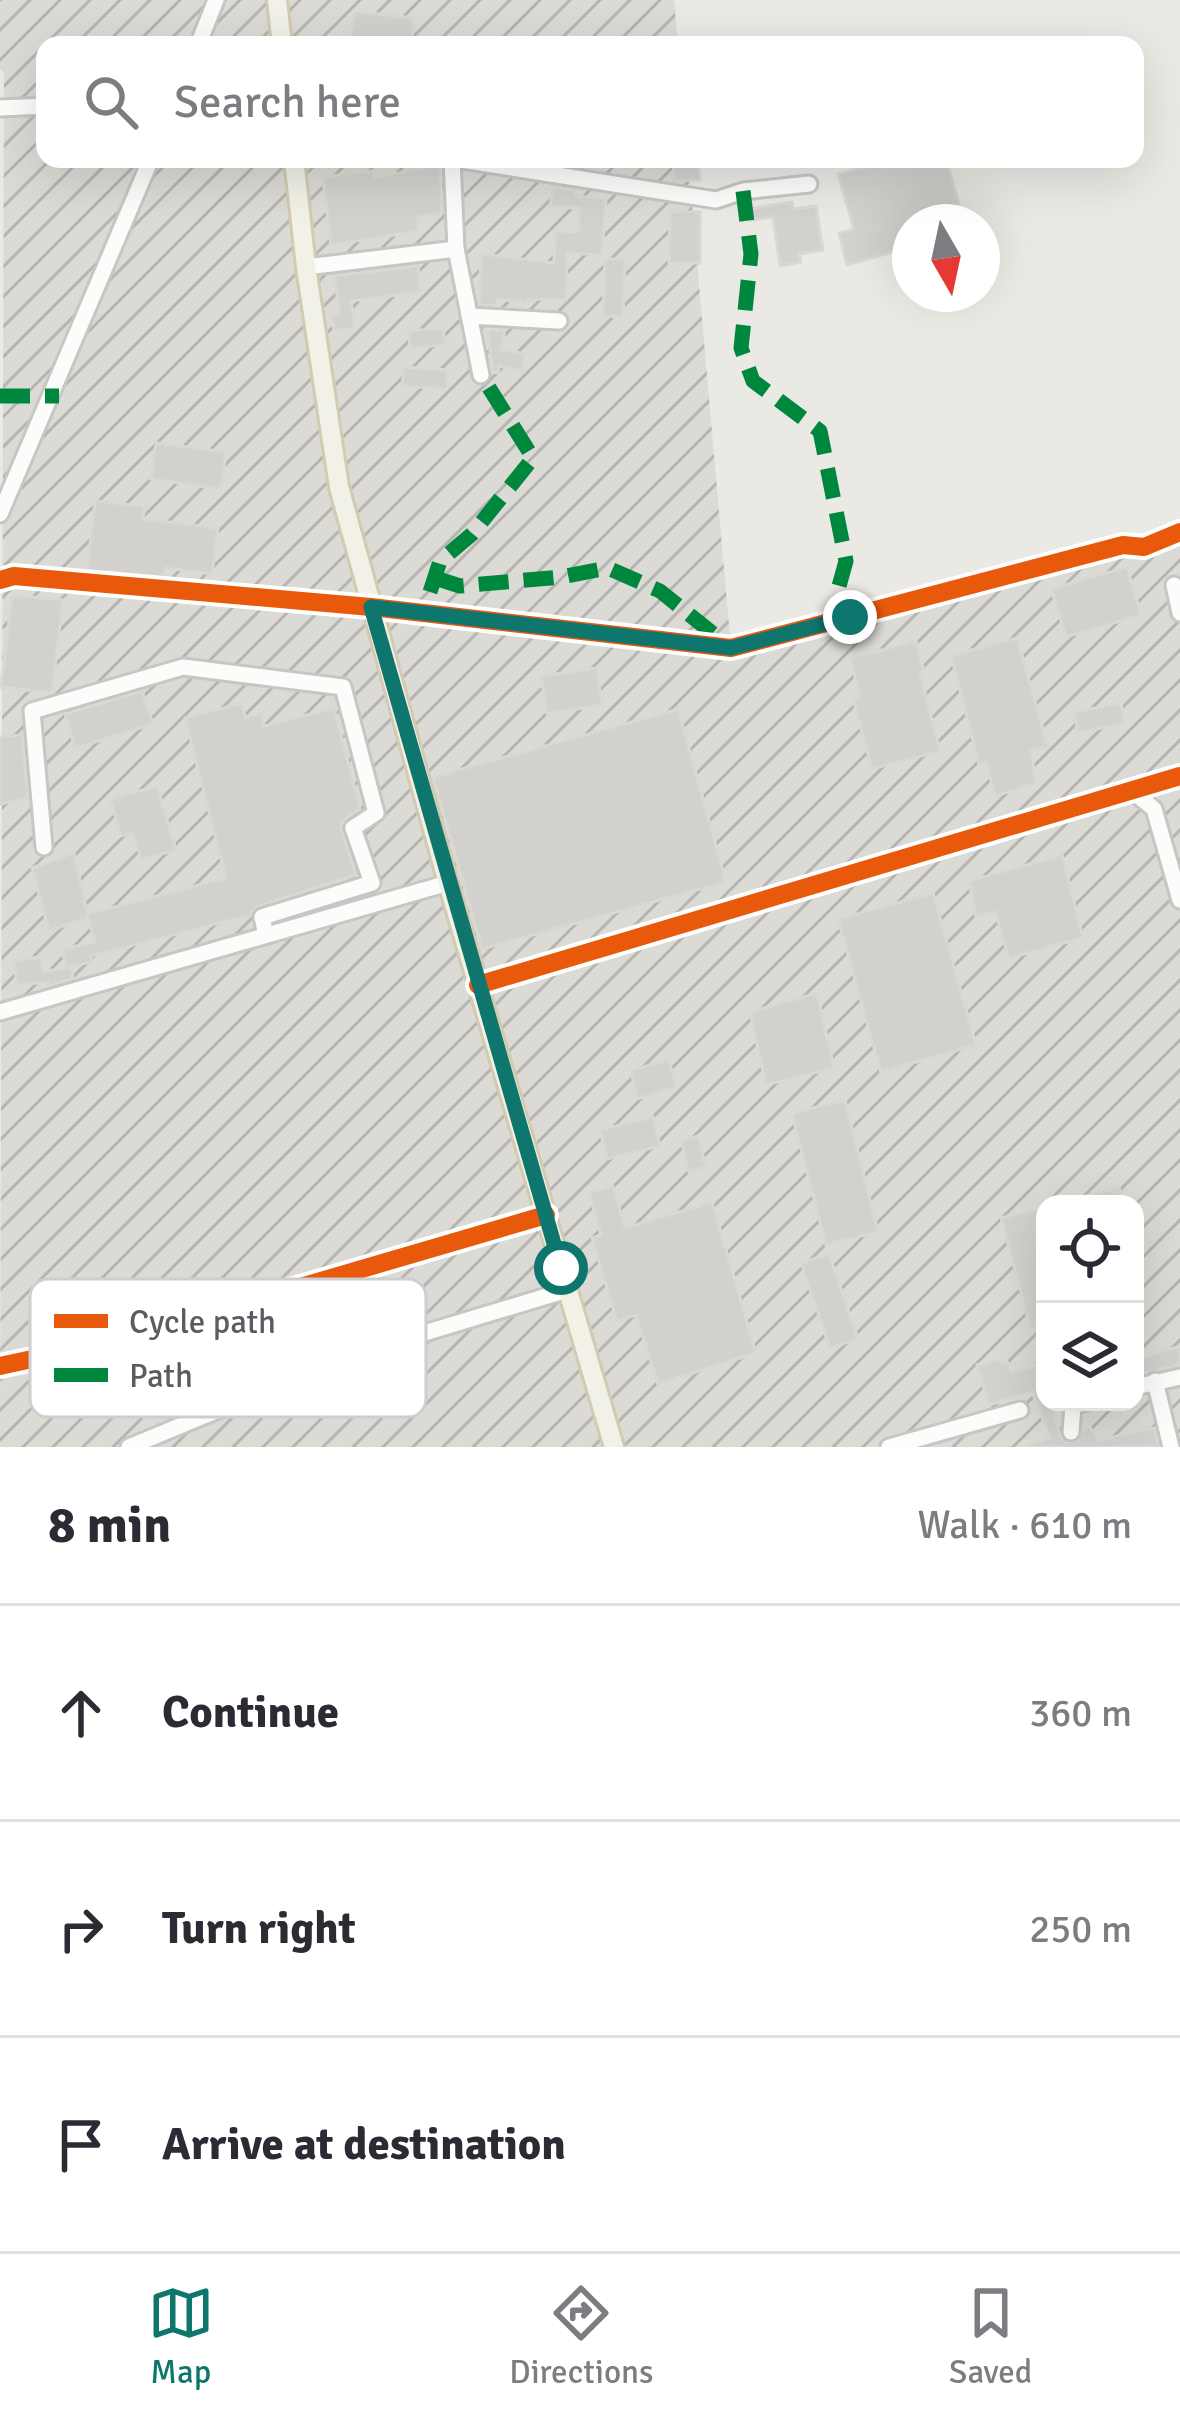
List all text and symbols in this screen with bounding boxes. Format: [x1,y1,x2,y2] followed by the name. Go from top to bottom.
[36,36,1144,168] search box
[78,69,144,135] icon: search
[174,75,401,130] text: Search here
[892,204,1000,312] north arrow
[823,590,877,644] route end
[1036,1195,1144,1411] map controls
[1036,1195,1144,1303] button: locate
[534,1241,588,1295] route start
[30,1279,426,1417] legend
[129,1302,276,1343] text: Cycle path
[1036,1303,1144,1411] button: layers
[129,1356,193,1397] text: Path
[48,1494,171,1557] text: 8 min
[918,1501,1132,1549] text: Walk · 610 m
[48,1680,114,1746] icon: ahead
[162,1685,339,1740] text: Continue
[1029,1689,1132,1737] text: 360 m
[48,1896,114,1962] icon: right
[162,1901,356,1956] text: Turn right
[1029,1905,1132,1953] text: 250 m
[48,2112,114,2178] icon: arrive
[162,2117,566,2172] text: Arrive at destination
[148,2280,214,2393] tab: Map
[509,2280,654,2393] tab: Directions
[949,2280,1032,2393] tab: Saved

